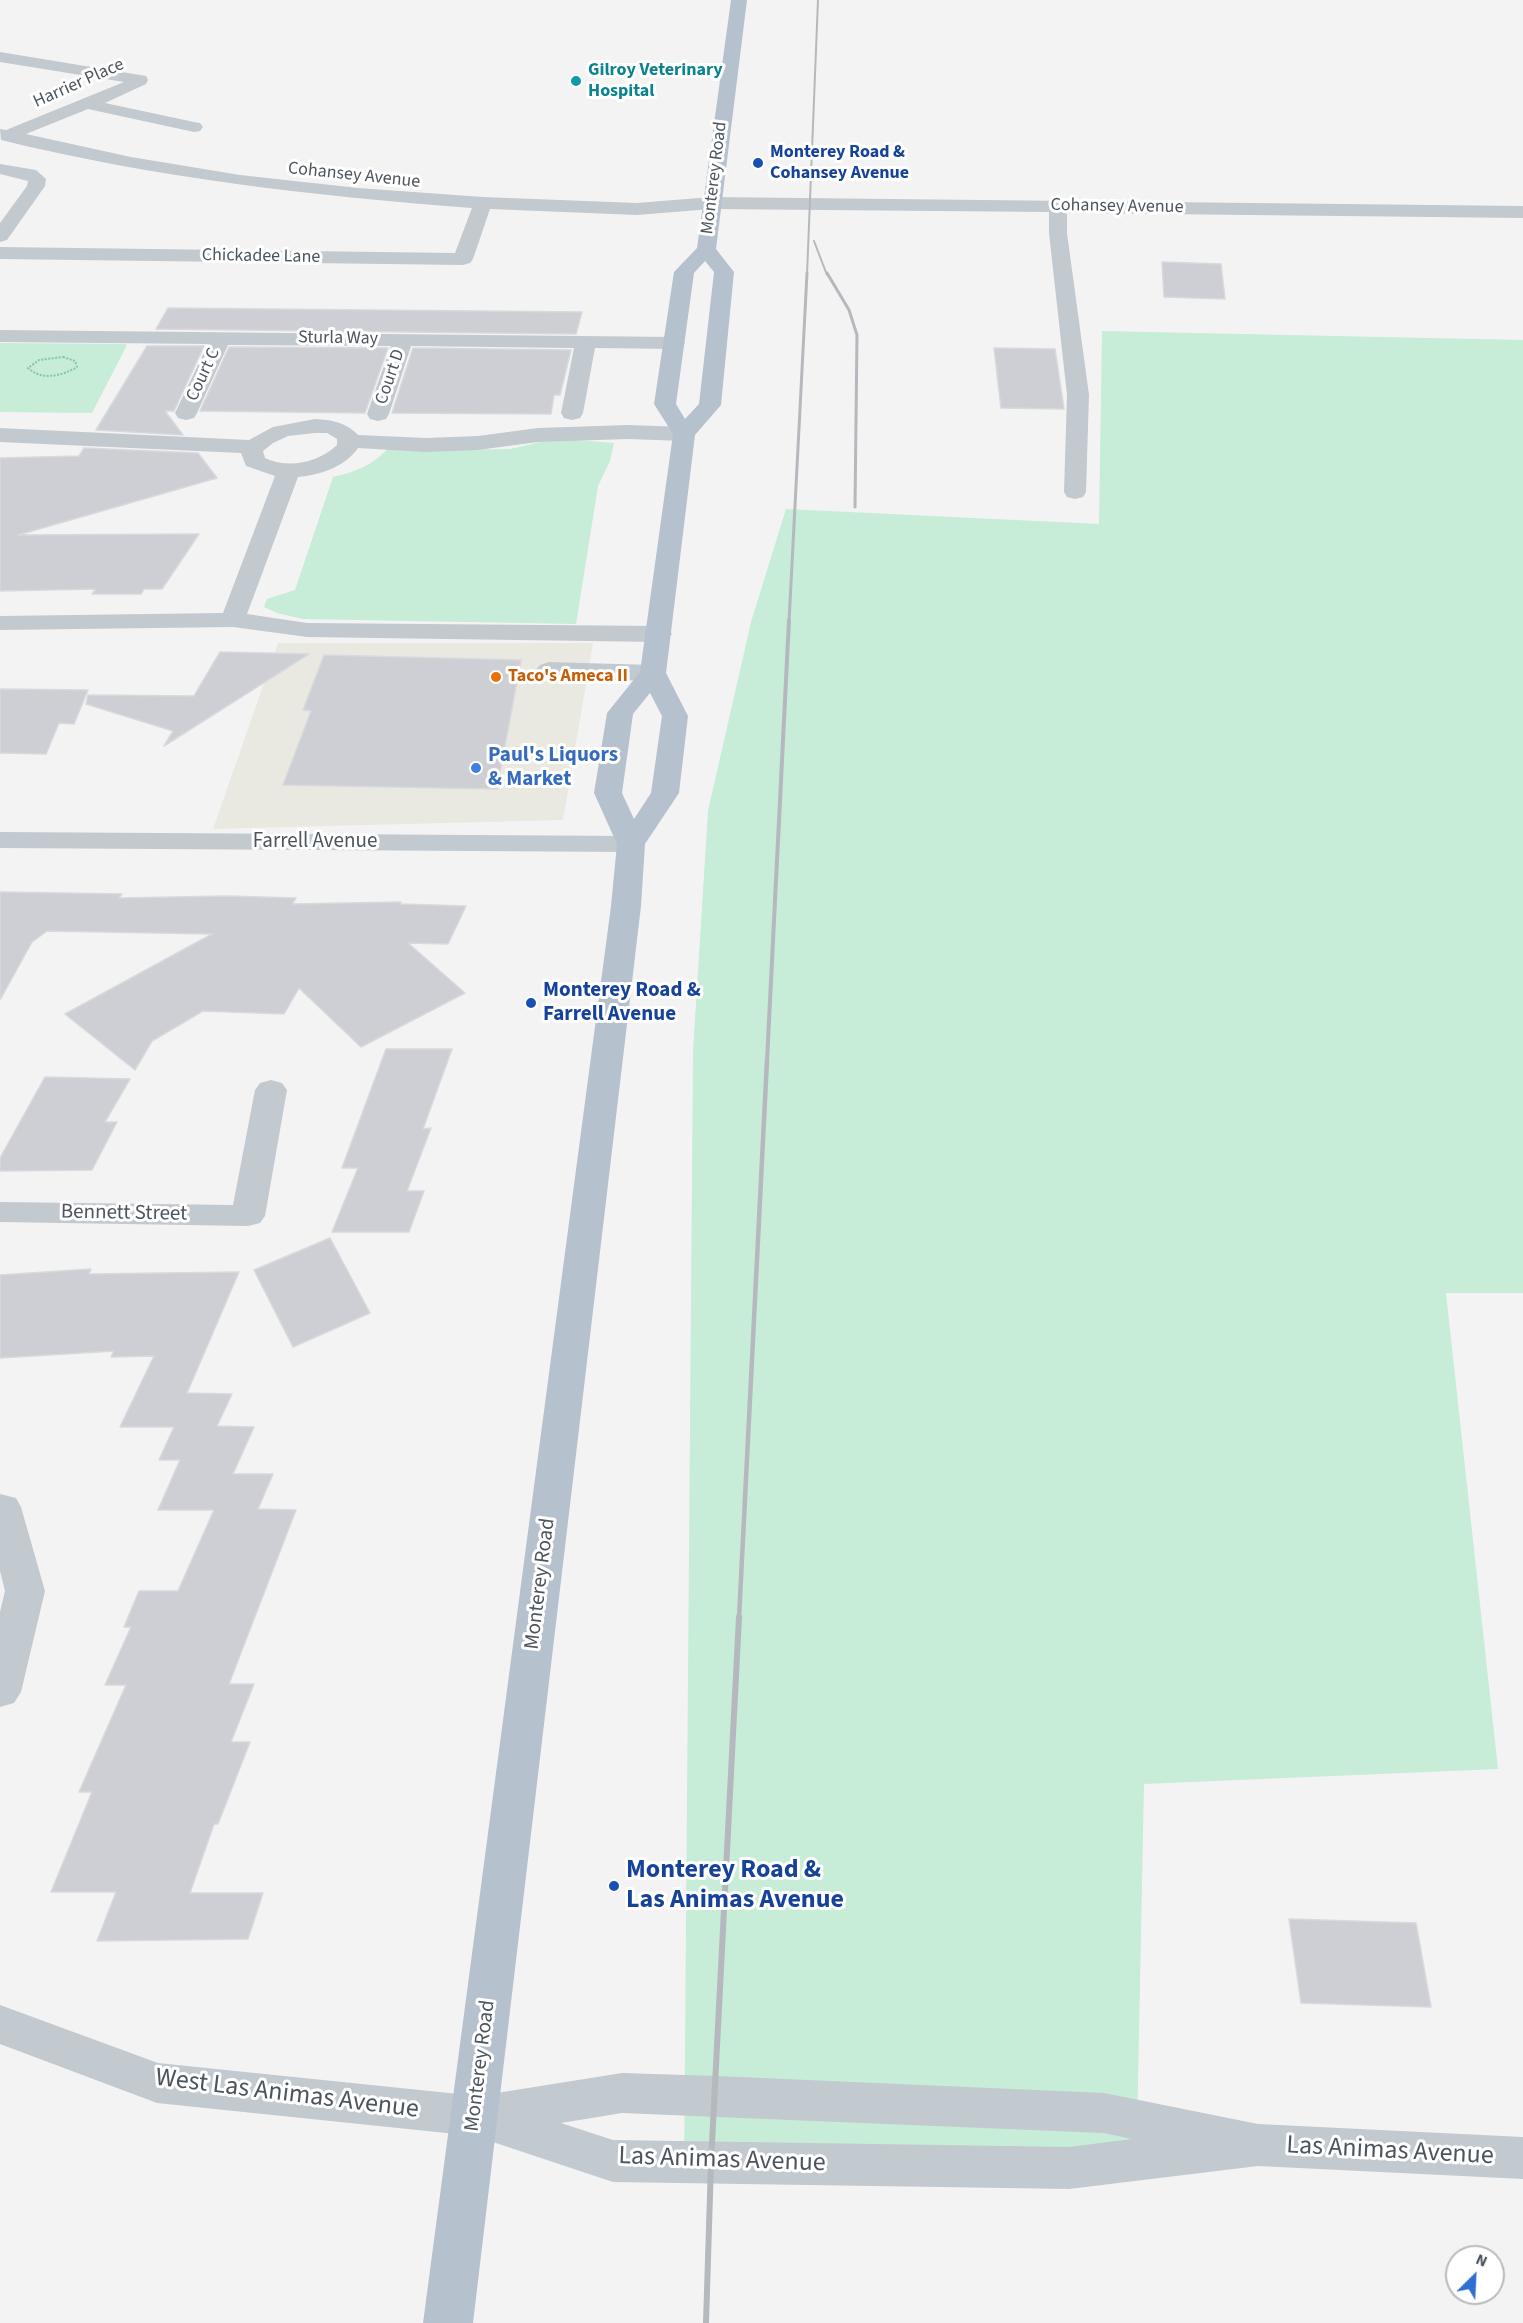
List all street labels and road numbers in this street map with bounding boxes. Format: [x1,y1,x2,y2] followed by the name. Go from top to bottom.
[30,54,128,114] street label: Harrier Place
[697,121,733,235] street label: Monterey Road
[287,158,421,194] street label: Cohansey Avenue
[1050,195,1184,219] street label: Cohansey Avenue
[202,245,320,269] street label: Chickadee Lane
[298,328,378,350] street label: Sturla Way
[182,345,226,405] street label: Court C
[372,347,410,407] street label: Court D
[253,829,377,855] street label: Farrell Avenue
[61,1200,187,1228] street label: Bennett Street
[520,1517,562,1651] street label: Monterey Road
[460,1999,502,2133] street label: Monterey Road
[154,2063,420,2127] street label: West Las Animas Avenue
[1286,2131,1494,2173] street label: Las Animas Avenue
[618,2142,826,2180] street label: Las Animas Avenue

